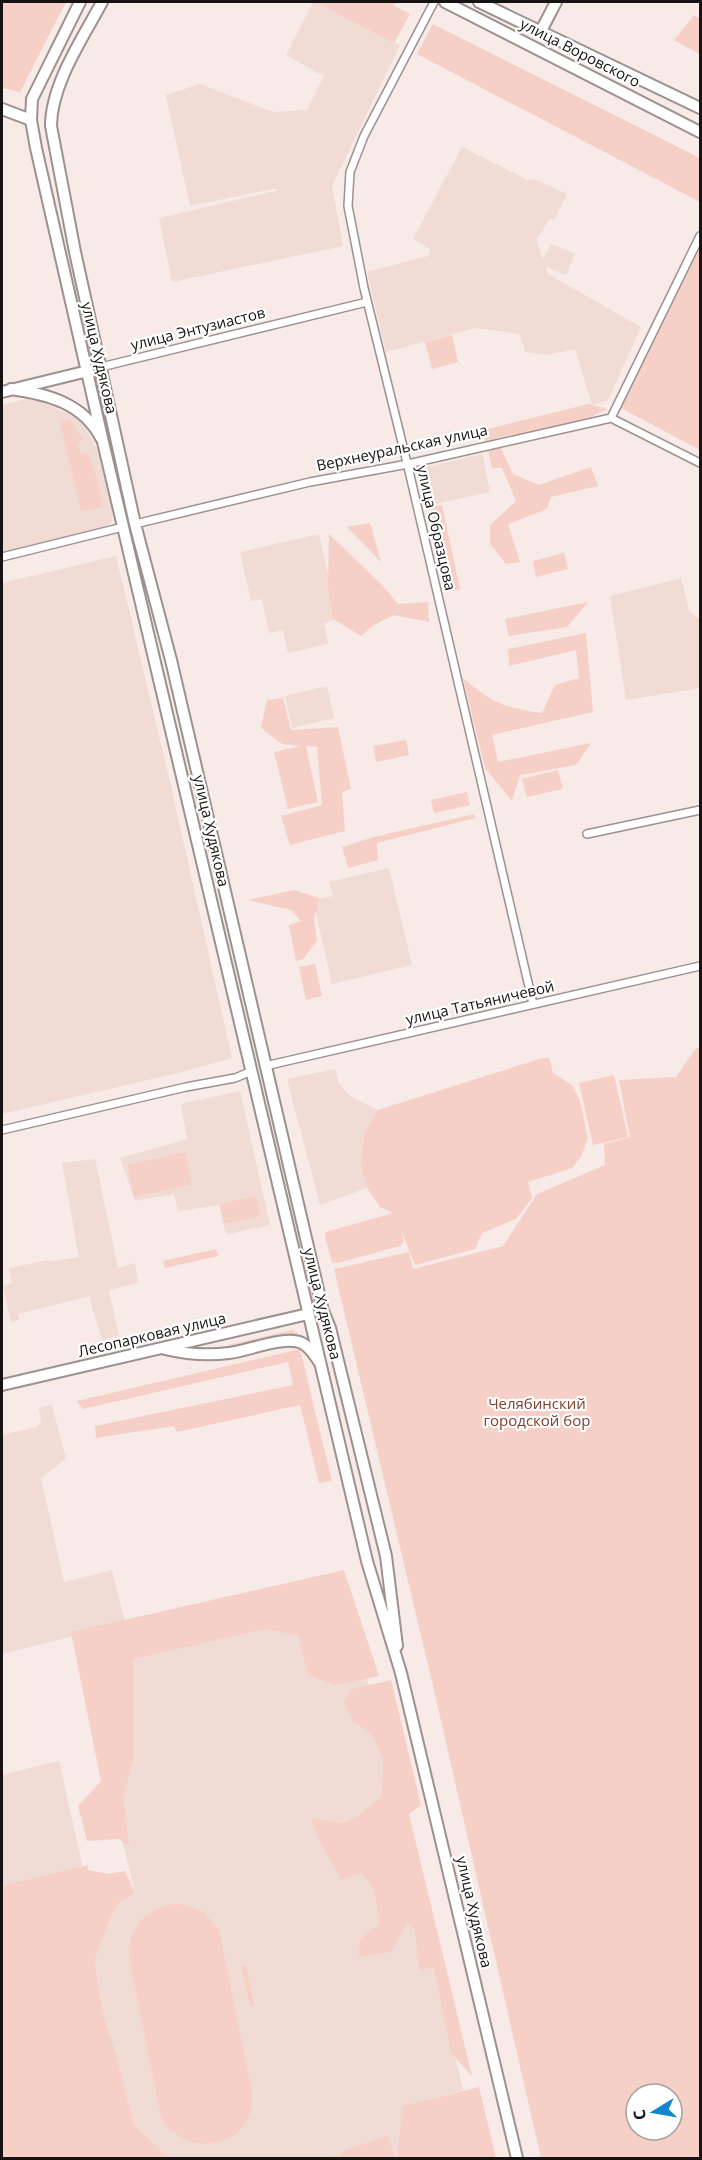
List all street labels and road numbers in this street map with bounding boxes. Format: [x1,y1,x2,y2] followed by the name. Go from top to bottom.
[517,13,644,91] street label: улица Воровского
[77,300,123,416] street label: улица Худякова
[128,302,267,354] street label: улица Энтузиастов
[314,419,489,475] street label: Верхнеуральская улица
[413,463,461,592] street label: улица Образцова
[189,773,235,889] street label: улица Худякова
[404,975,556,1029] street label: улица Татьяничевой
[299,1246,346,1362] street label: улица Худякова
[76,1307,228,1361] street label: Лесопарковая улица
[452,1854,498,1970] street label: улица Худякова

